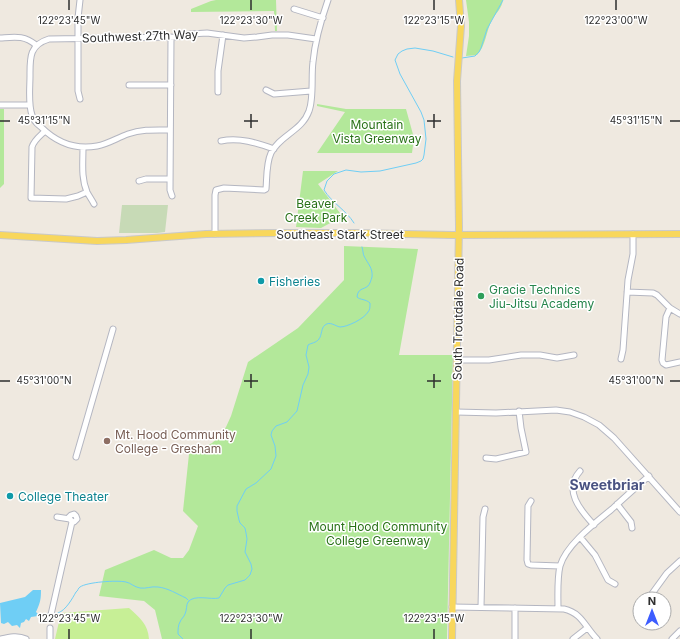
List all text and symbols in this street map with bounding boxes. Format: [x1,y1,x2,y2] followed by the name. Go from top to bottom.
[38,14,100,26] text: 122°23'45"W
[219,14,283,26] text: 122°23'30"W
[404,14,465,26] text: 122°23'15"W
[584,14,648,26] text: 122°23'00"W
[82,26,199,46] street label: Southwest 27th Way
[18,114,70,126] text: 45°31'15"N
[610,114,662,126] text: 45°31'15"N
[332,117,422,146] park label: Mountain Vista Greenway
[285,196,348,225] park label: Beaver Creek Park
[276,227,404,242] street label: Southeast Stark Street
[449,258,467,380] street label: South Troutdale Road
[269,274,320,289] place label: Fisheries
[256,276,266,286] marker: Fisheries
[489,282,594,311] place label: Gracie Technics Jiu-Jitsu Academy
[476,291,486,301] marker: Gracie Technics Jiu-Jitsu Academy
[16,374,72,386] text: 45°31'00"N
[608,374,664,386] text: 45°31'00"N
[115,427,236,456] place label: Mt. Hood Community College - Gresham
[102,436,112,446] marker: Mt. Hood Community College - Gresham
[570,476,645,493] district label: Sweetbriar
[18,489,109,504] place label: College Theater
[5,491,15,501] marker: College Theater
[309,519,448,548] park label: Mount Hood Community College Greenway
[632,591,672,631] north arrow
[648,594,656,608] text: N
[38,612,100,624] text: 122°23'45"W
[219,612,283,624] text: 122°23'30"W
[404,612,465,624] text: 122°23'15"W

